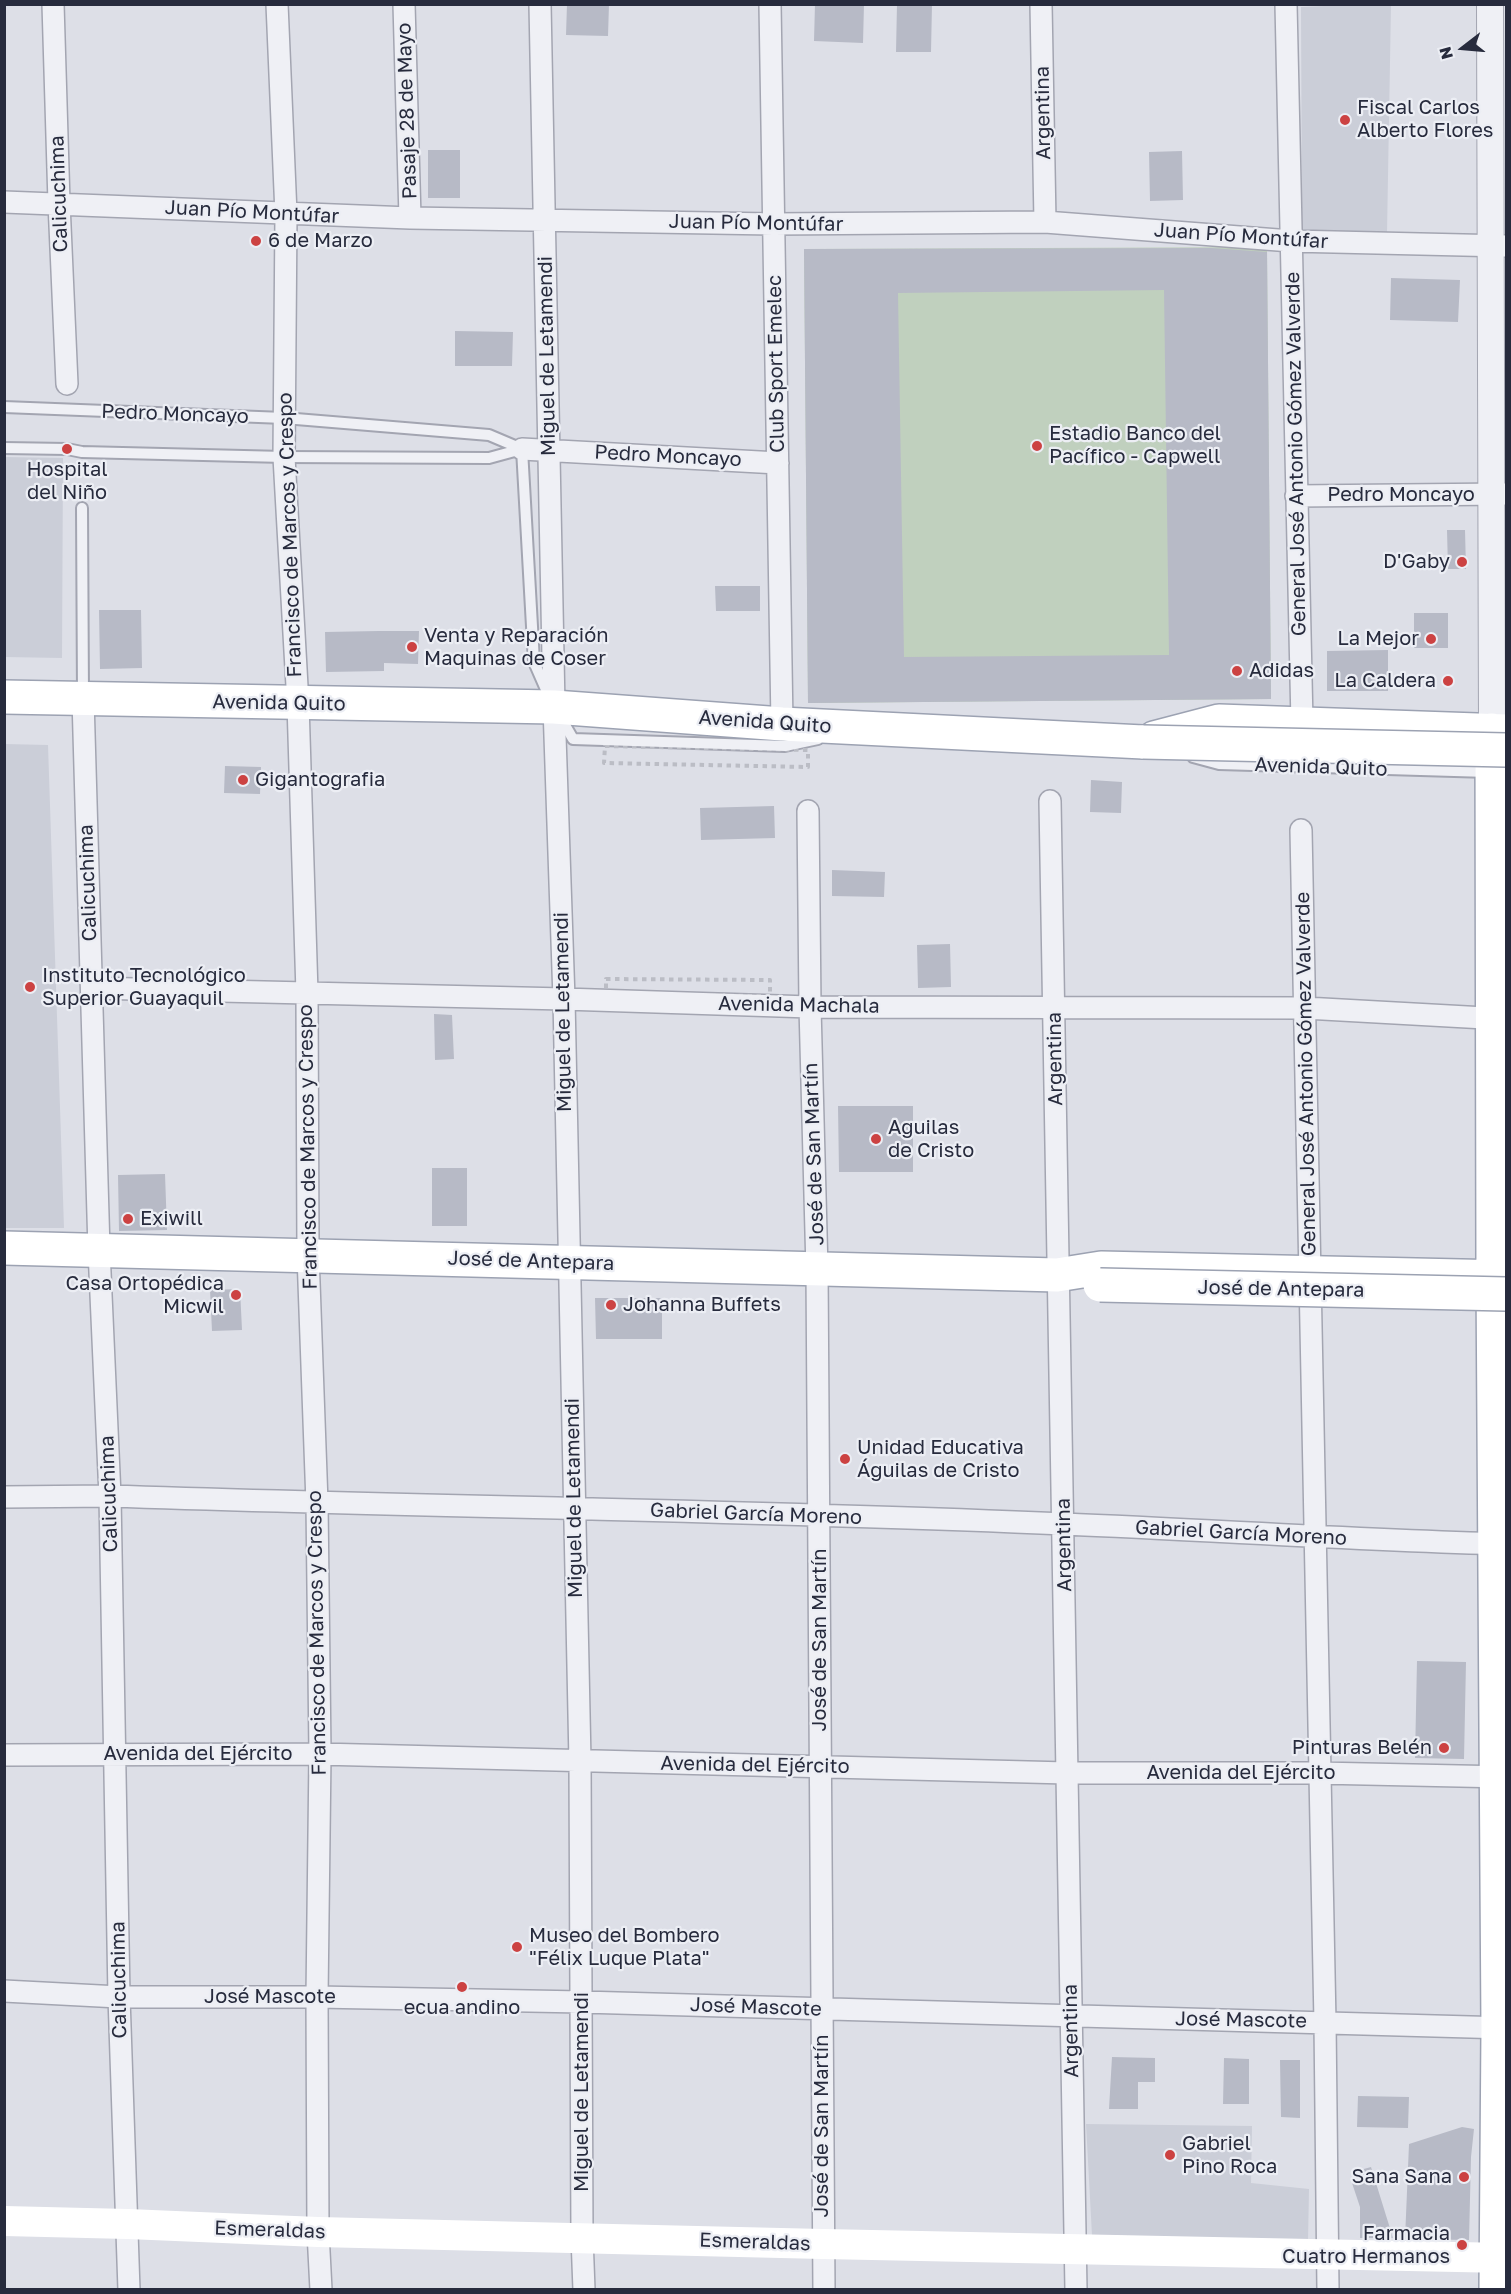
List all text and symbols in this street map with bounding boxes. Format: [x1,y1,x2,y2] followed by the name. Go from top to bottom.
[1433,18,1493,78] north arrow
[392,22,422,200] street label: Pasaje 28 de Mayo
[1434,44,1457,62] text: N
[1030,66,1056,160] street label: Argentina
[1357,96,1493,143] place label: Fiscal Carlos Alberto Flores
[1338,113,1352,127] marker: Fiscal Carlos Alberto Flores
[45,135,73,253] street label: Calicuchima
[164,195,340,229] street label: Juan Pío Montúfar
[668,209,844,237] street label: Juan Pío Montúfar
[1153,218,1329,254] street label: Juan Pío Montúfar
[268,229,373,253] place label: 6 de Marzo
[249,234,263,248] marker: 6 de Marzo
[533,256,561,456] street label: Miguel de Letamendi
[1281,272,1311,636] street label: General José Antonio Gómez Valverde
[762,275,790,453] street label: Club Sport Emelec
[273,392,307,678] street label: Francisco de Marcos y Crespo
[101,399,249,429] street label: Pedro Moncayo
[1049,422,1221,469] place label: Estadio Banco del Pacífico - Capwell
[1030,439,1044,453] marker: Estadio Banco del Pacífico - Capwell
[594,440,742,472] street label: Pedro Moncayo
[60,442,74,456] marker: Hospital del Niño
[26,458,108,505] place label: Hospital del Niño
[1327,483,1475,507] street label: Pedro Moncayo
[1383,550,1450,574] place label: D'Gaby
[1455,555,1469,569] marker: D'Gaby
[424,624,608,671] place label: Venta y Reparación Maquinas de Coser
[1337,627,1419,651] place label: La Mejor
[1424,632,1438,646] marker: La Mejor
[405,640,419,654] marker: Venta y Reparación Maquinas de Coser
[1249,659,1314,683] place label: Adidas
[1230,664,1244,678] marker: Adidas
[1334,669,1436,693] place label: La Caldera
[1441,674,1455,688] marker: La Caldera
[212,690,346,716] street label: Avenida Quito
[698,705,832,739] street label: Avenida Quito
[1254,753,1388,781] street label: Avenida Quito
[255,768,385,792] place label: Gigantografia
[236,773,250,787] marker: Gigantografia
[74,824,102,942] street label: Calicuchima
[1291,892,1321,1256] street label: General José Antonio Gómez Valverde
[549,912,577,1112] street label: Miguel de Letamendi
[42,964,246,1011] place label: Instituto Tecnológico Superior Guayaquil
[23,980,37,994] marker: Instituto Tecnológico Superior Guayaquil
[718,992,880,1018] street label: Avenida Machala
[294,1004,322,1290] street label: Francisco de Marcos y Crespo
[1042,1012,1068,1106] street label: Argentina
[799,1062,829,1246] street label: José de San Martín
[888,1116,974,1163] place label: Aguilas de Cristo
[869,1132,883,1146] marker: Aguilas de Cristo
[140,1207,203,1231] place label: Exiwill
[121,1212,135,1226] marker: Exiwill
[447,1246,615,1276] street label: José de Antepara
[65,1272,224,1319] place label: Casa Ortopédica Micwil
[1197,1276,1365,1302] street label: José de Antepara
[229,1288,243,1302] marker: Casa Ortopédica Micwil
[623,1293,781,1317] place label: Johanna Buffets
[604,1298,618,1312] marker: Johanna Buffets
[560,1398,588,1598] street label: Miguel de Letamendi
[95,1435,123,1553] street label: Calicuchima
[857,1436,1024,1483] place label: Unidad Educativa Águilas de Cristo
[838,1452,852,1466] marker: Unidad Educativa Águilas de Cristo
[303,1490,331,1776] street label: Francisco de Marcos y Crespo
[650,1498,862,1530] street label: Gabriel García Moreno
[1051,1498,1077,1592] street label: Argentina
[1134,1515,1348,1551] street label: Gabriel García Moreno
[808,1549,832,1731] street label: José de San Martín
[1292,1736,1432,1760] place label: Pinturas Belén
[1437,1741,1451,1755] marker: Pinturas Belén
[103,1742,293,1766] street label: Avenida del Ejército
[660,1751,850,1779] street label: Avenida del Ejército
[1146,1761,1336,1785] street label: Avenida del Ejército
[106,1921,132,2039] street label: Calicuchima
[529,1924,719,1971] place label: Museo del Bombero "Félix Luque Plata"
[510,1940,524,1954] marker: Museo del Bombero "Félix Luque Plata"
[455,1980,469,1994] marker: ecua andino
[1058,1984,1084,2078] street label: Argentina
[204,1985,336,2009] street label: José Mascote
[570,1992,594,2192] street label: Miguel de Letamendi
[690,1993,822,2021] street label: José Mascote
[404,1996,520,2020] place label: ecua andino
[1175,2007,1307,2033] street label: José Mascote
[810,2035,834,2217] street label: José de San Martín
[1182,2132,1277,2179] place label: Gabriel Pino Roca
[1163,2148,1177,2162] marker: Gabriel Pino Roca
[1352,2165,1452,2189] place label: Sana Sana
[1457,2170,1471,2184] marker: Sana Sana
[214,2216,326,2244] street label: Esmeraldas
[1282,2222,1450,2269] place label: Farmacia Cuatro Hermanos
[699,2228,811,2256] street label: Esmeraldas
[1455,2238,1469,2252] marker: Farmacia Cuatro Hermanos

